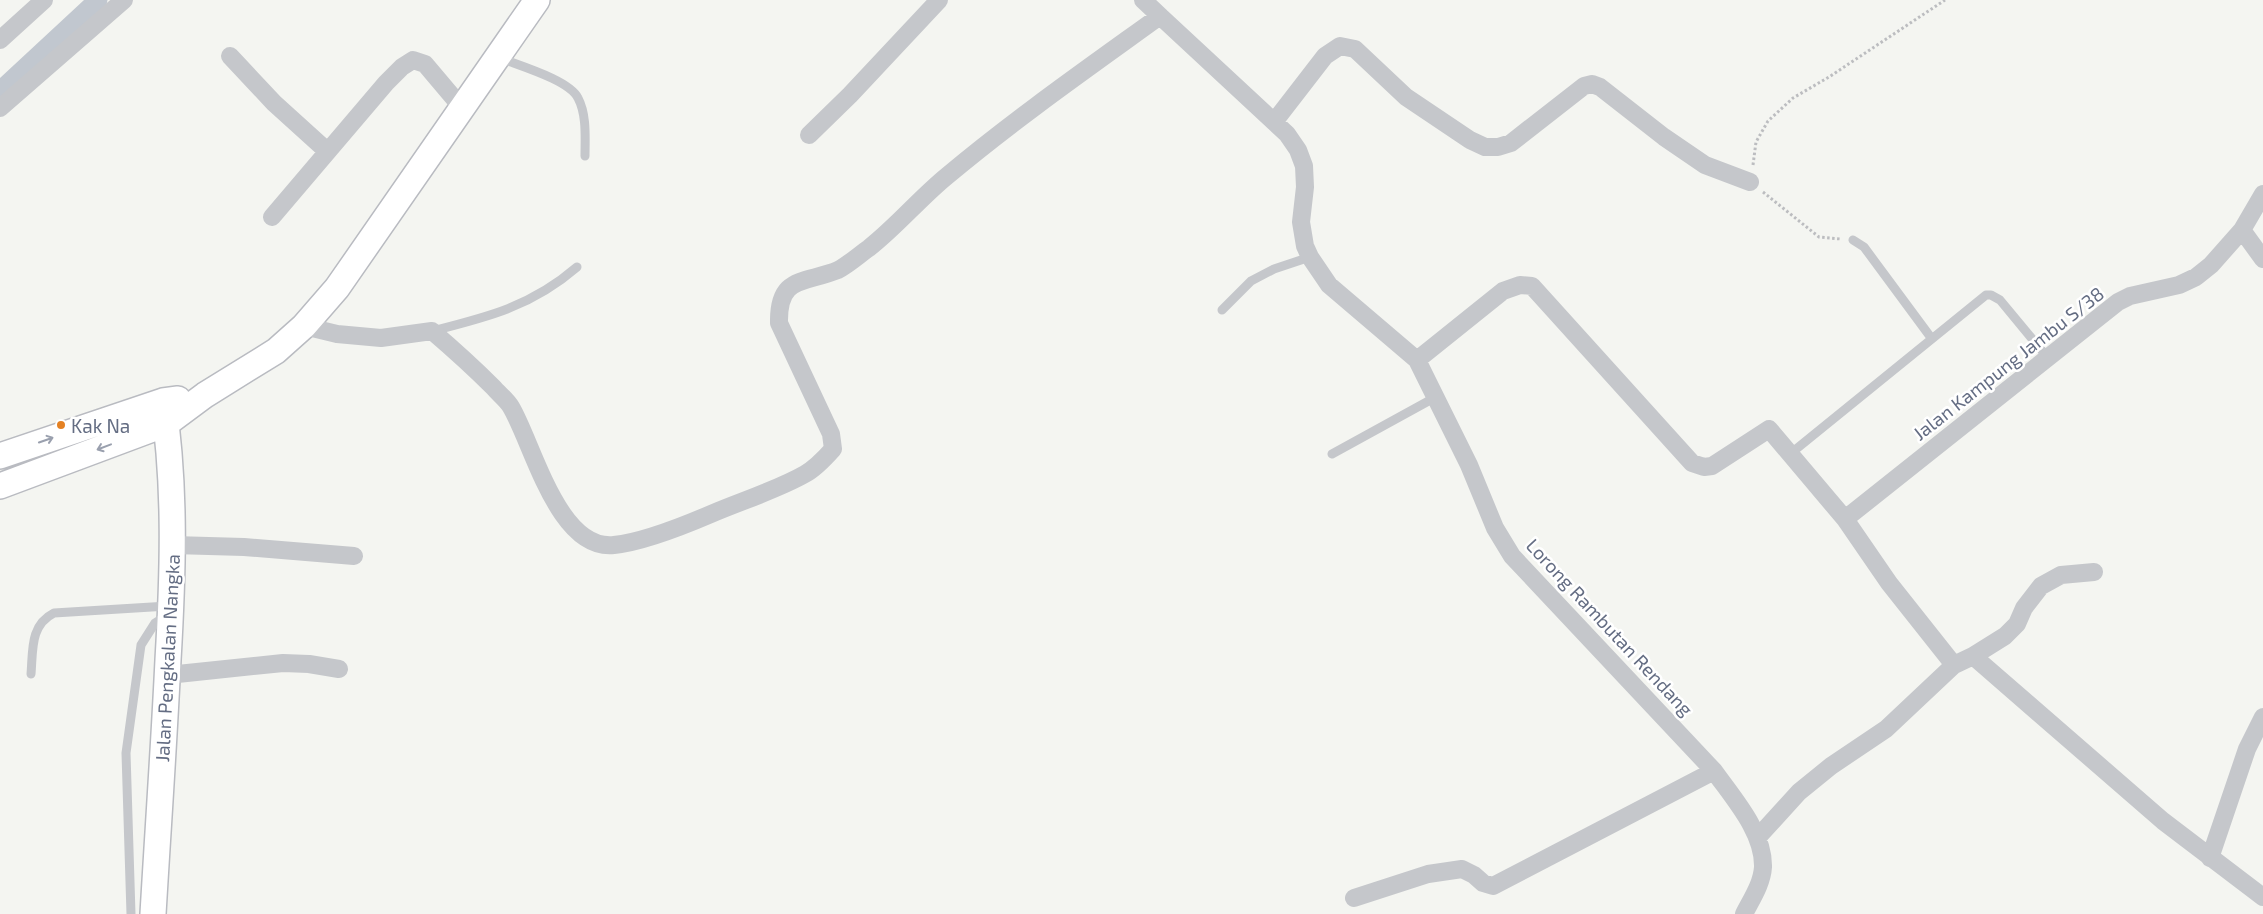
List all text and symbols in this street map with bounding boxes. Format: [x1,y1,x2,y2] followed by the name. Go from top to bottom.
[1908,281,2108,445] street label: Jalan Kampung Jambu S/38
[71,414,130,437] place label: Kak Na
[55,419,67,431] marker: Kak Na
[38,435,53,444] one-way arrow
[97,443,112,452] one-way arrow
[1522,534,1698,721] street label: Lorong Rambutan Rendang
[150,553,184,763] street label: Jalan Pengkalan Nangka

